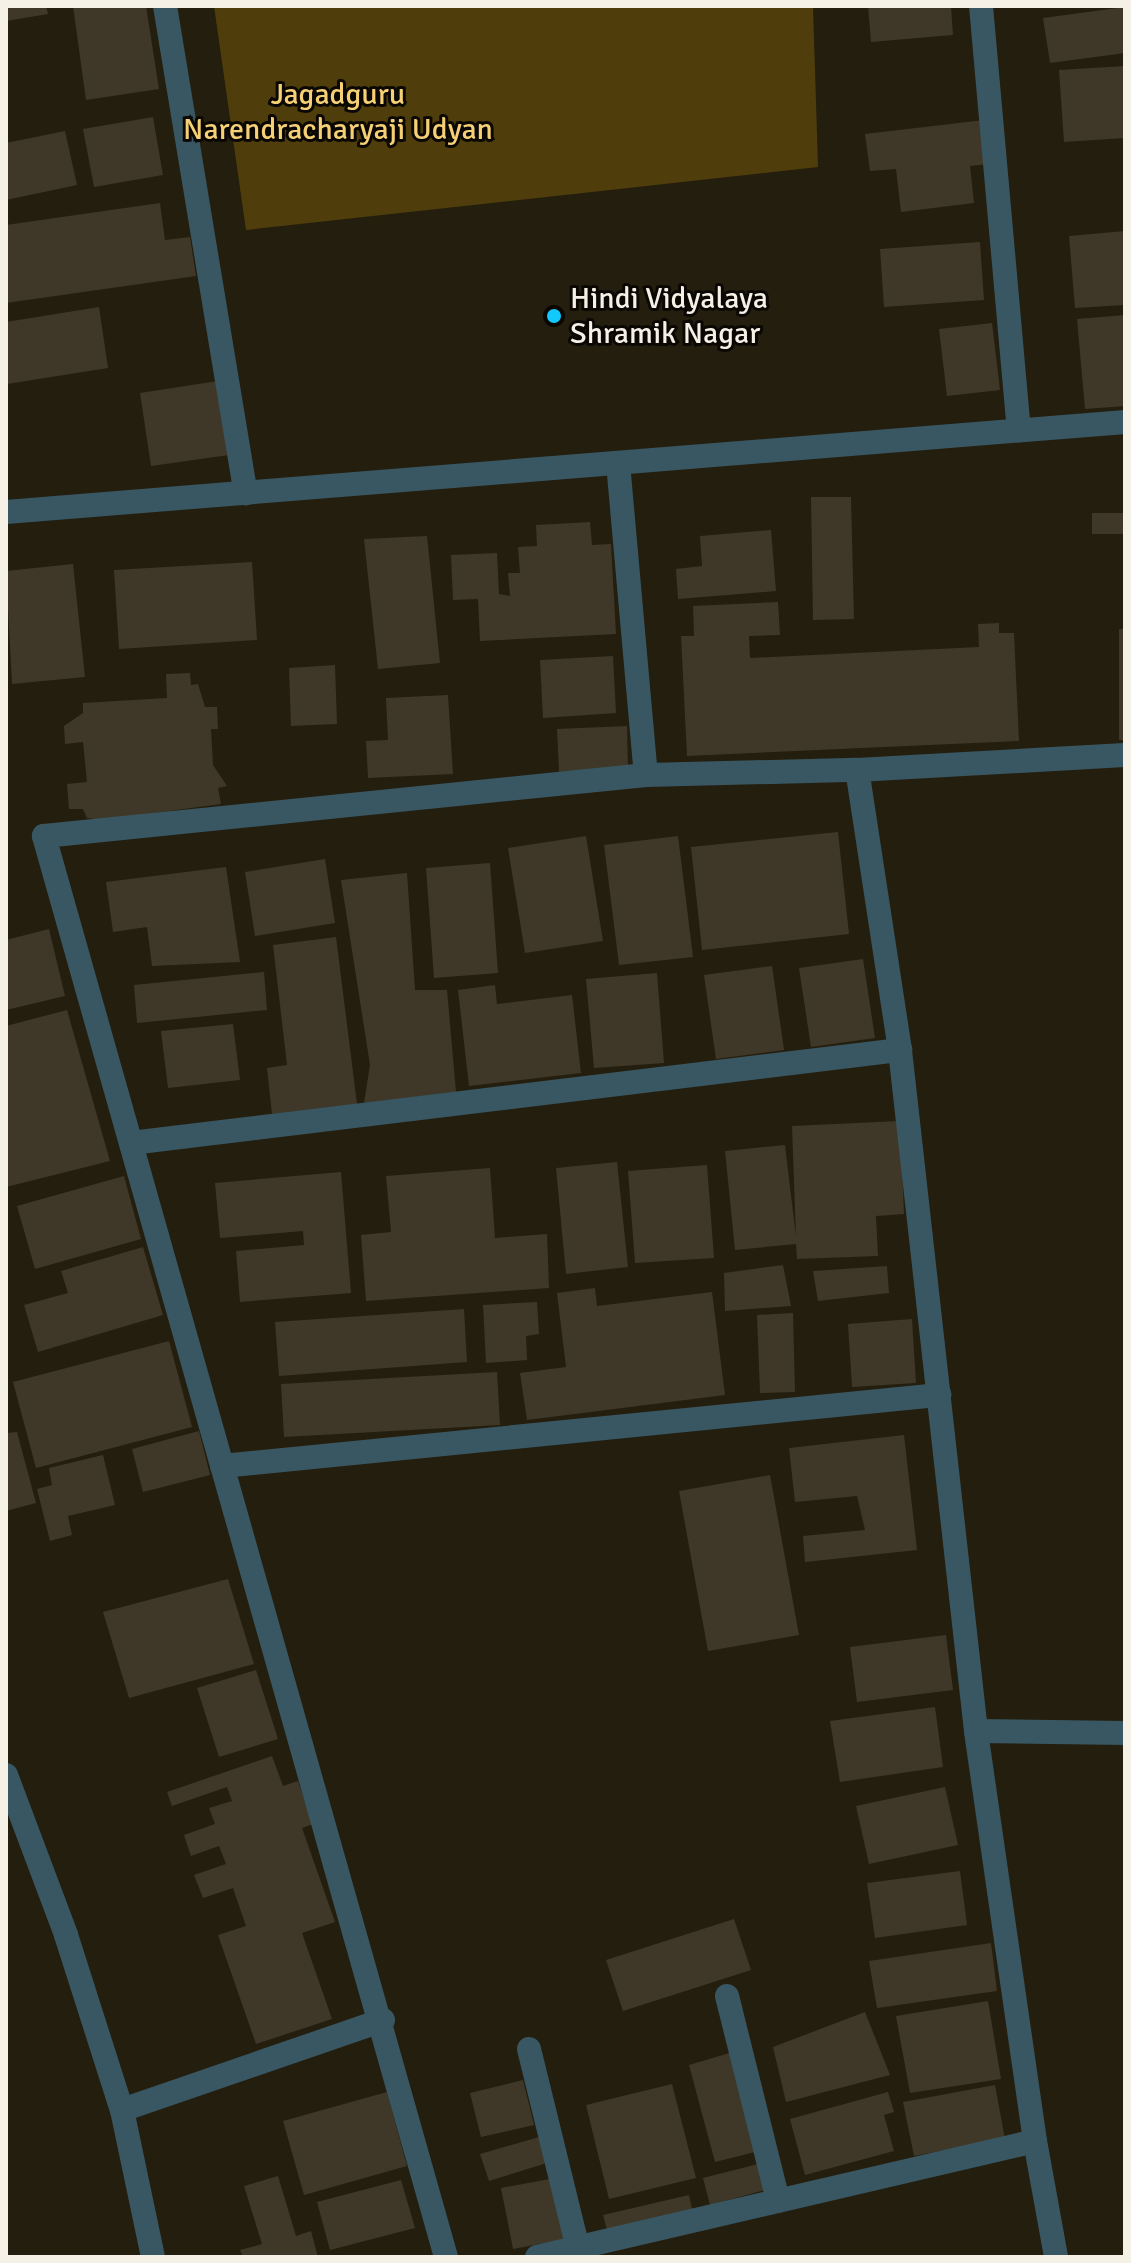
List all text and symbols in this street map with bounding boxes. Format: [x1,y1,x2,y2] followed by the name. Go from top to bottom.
[183,77,493,148] park label: Jagadguru Narendracharyaji Udyan
[570,281,768,352] place label: Hindi Vidyalaya Shramik Nagar
[545,307,563,325] marker: Hindi Vidyalaya Shramik Nagar

